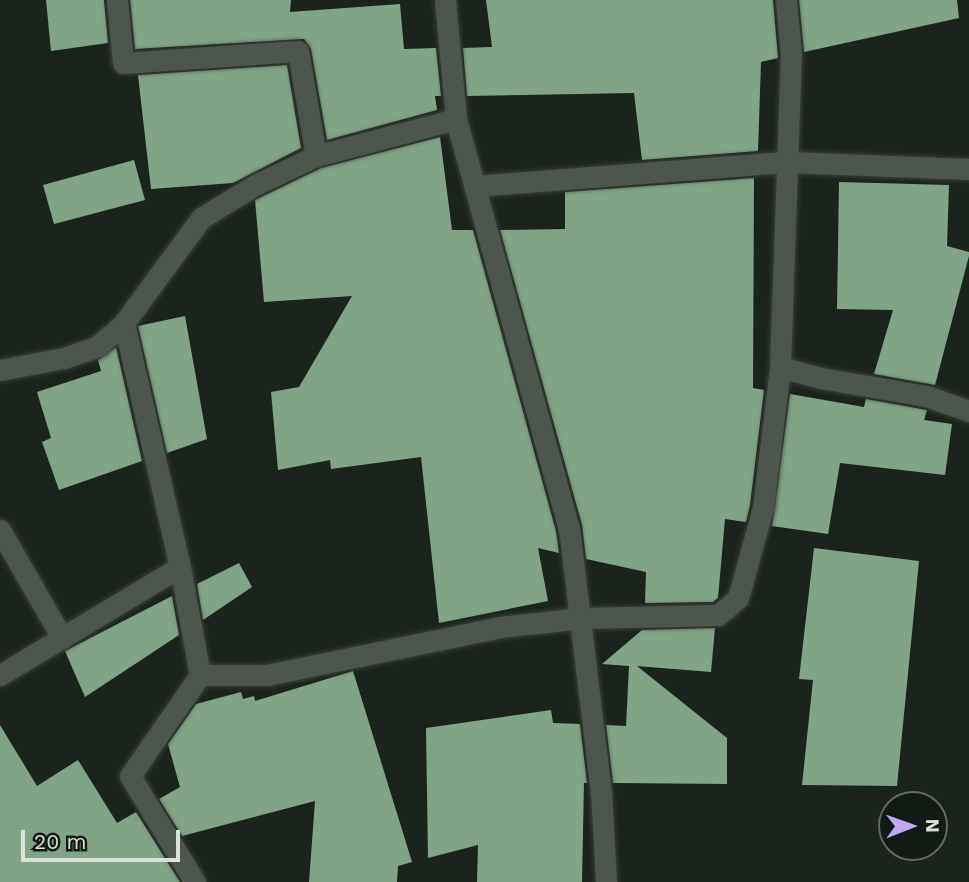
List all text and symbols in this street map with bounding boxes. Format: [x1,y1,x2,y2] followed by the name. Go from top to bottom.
[878,791,948,861] north arrow
[24,816,184,860] scale bar
[921,818,944,833] text: N
[34,829,86,854] text: 20 m

